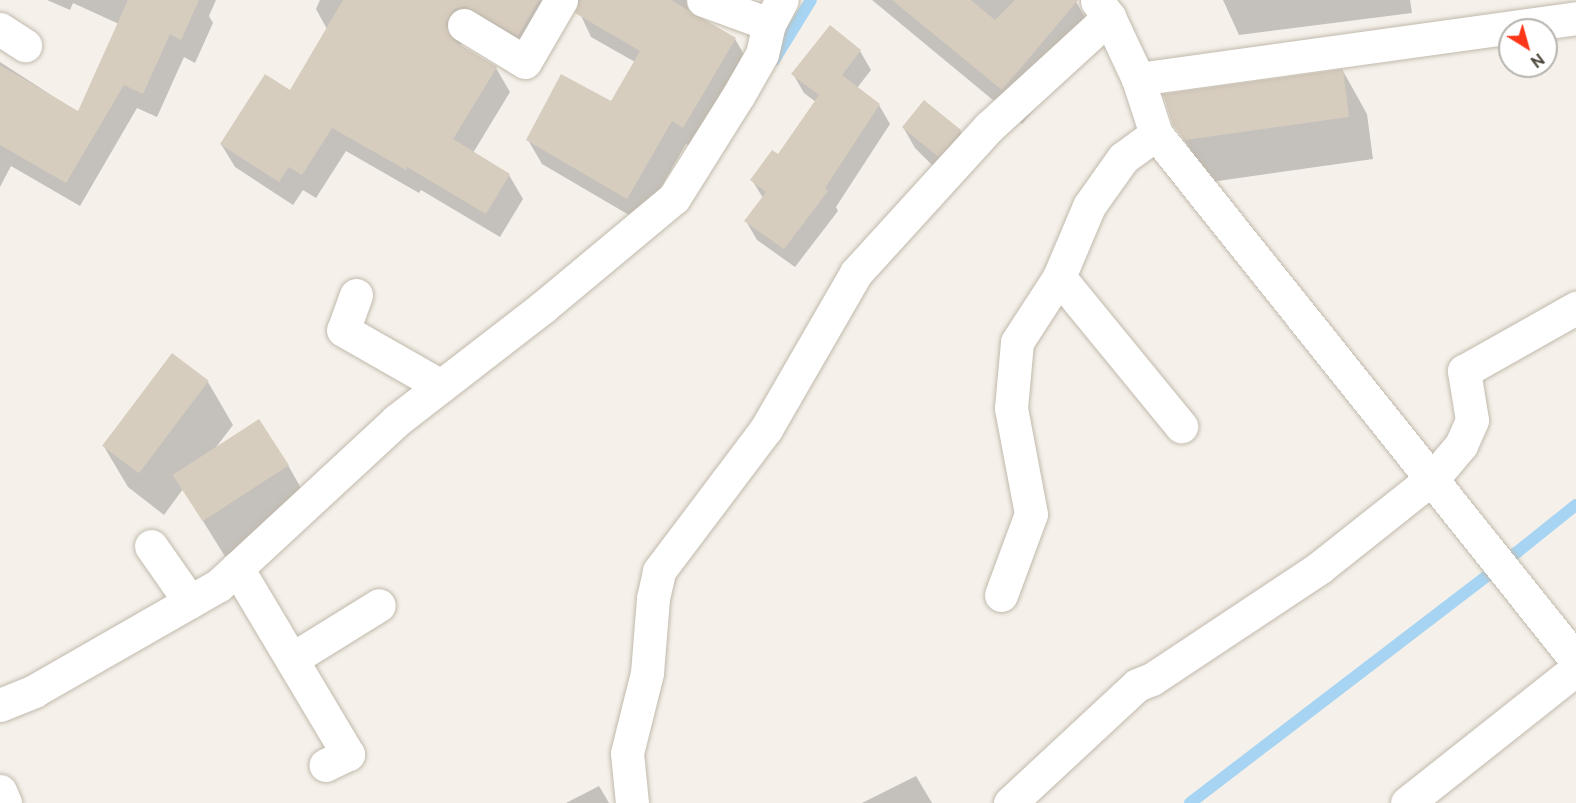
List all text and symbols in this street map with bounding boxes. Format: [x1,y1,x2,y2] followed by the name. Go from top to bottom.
[1498,18,1558,78] north arrow
[1527,50,1548,72] text: N

